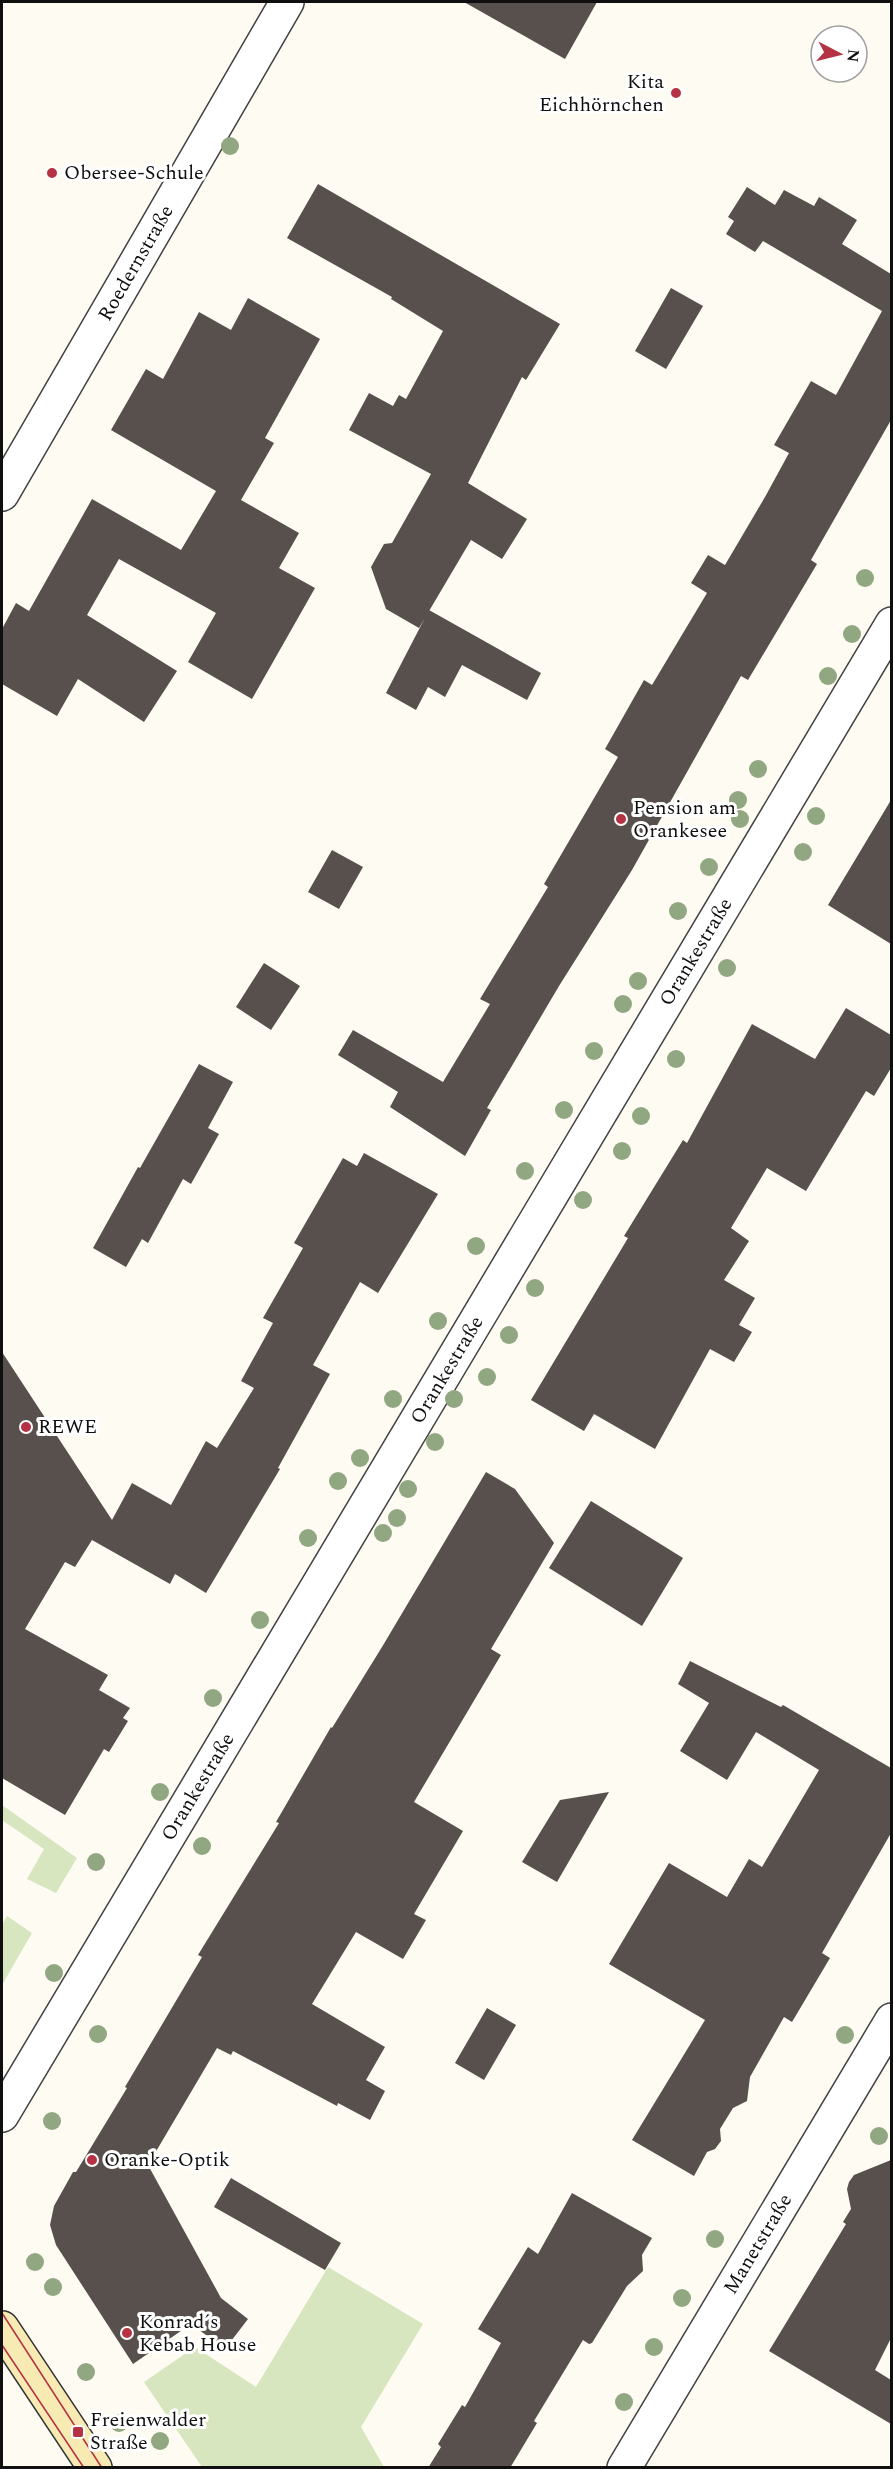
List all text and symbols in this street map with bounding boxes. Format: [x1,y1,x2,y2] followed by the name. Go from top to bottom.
[809,24,869,84] north arrow
[840,48,866,64] text: N
[539,67,664,120] place label: Kita Eichhörnchen
[669,86,683,100] marker: Kita Eichhörnchen
[64,158,204,188] place label: Obersee-Schule
[45,166,59,180] marker: Obersee-Schule
[91,199,181,327] street label: Roedernstraße
[633,793,736,846] place label: Pension am Orankesee
[614,812,628,826] marker: Pension am Orankesee
[652,892,740,1012] street label: Orankestraße
[403,1310,491,1430] street label: Orankestraße
[38,1412,97,1442] place label: REWE
[19,1420,33,1434] marker: REWE
[154,1727,242,1847] street label: Orankestraße
[104,2145,230,2175] place label: Oranke-Optik
[85,2153,99,2167] marker: Oranke-Optik
[716,2188,800,2300] street label: Manetstraße
[139,2307,256,2360] place label: Konrad´s Kebab House
[120,2326,134,2340] marker: Konrad´s Kebab House
[90,2405,206,2458] place label: Freienwalder Straße
[71,2425,85,2439] marker: Freienwalder Straße

